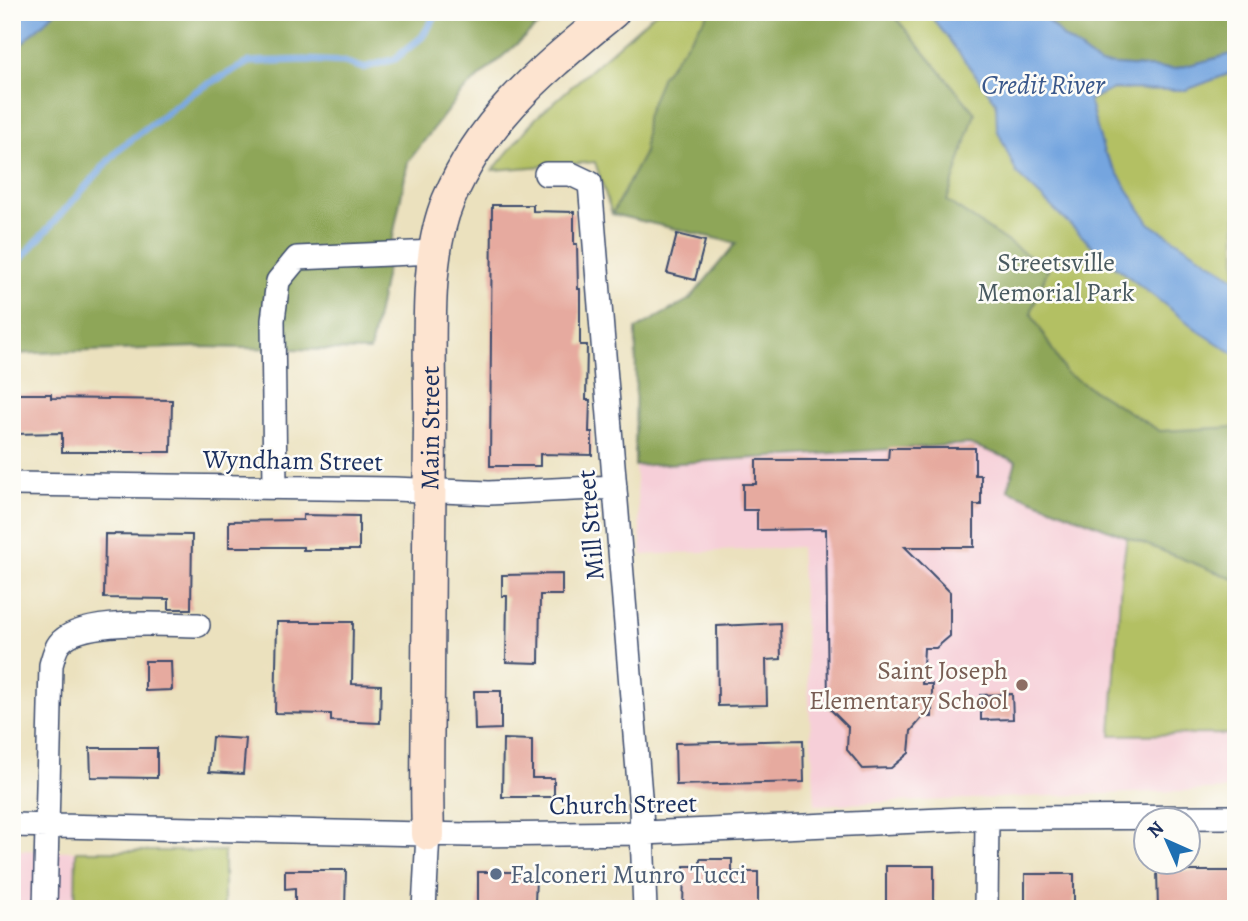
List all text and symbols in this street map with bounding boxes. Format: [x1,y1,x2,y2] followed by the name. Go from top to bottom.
[981,66,1106,104] water label: Credit River
[977,245,1135,310] park label: Streetsville Memorial Park
[412,365,448,491] street label: Main Street
[202,441,384,480] street label: Wyndham Street
[568,468,613,582] street label: Mill Street
[809,653,1008,718] place label: Saint Joseph Elementary School
[1014,677,1030,693] marker: Saint Joseph Elementary School
[549,786,698,823] street label: Church Street
[1132,806,1202,876] north arrow
[1142,815,1170,844] text: N
[510,857,747,892] place label: Falconeri Munro Tucci
[488,866,504,882] marker: Falconeri Munro Tucci

